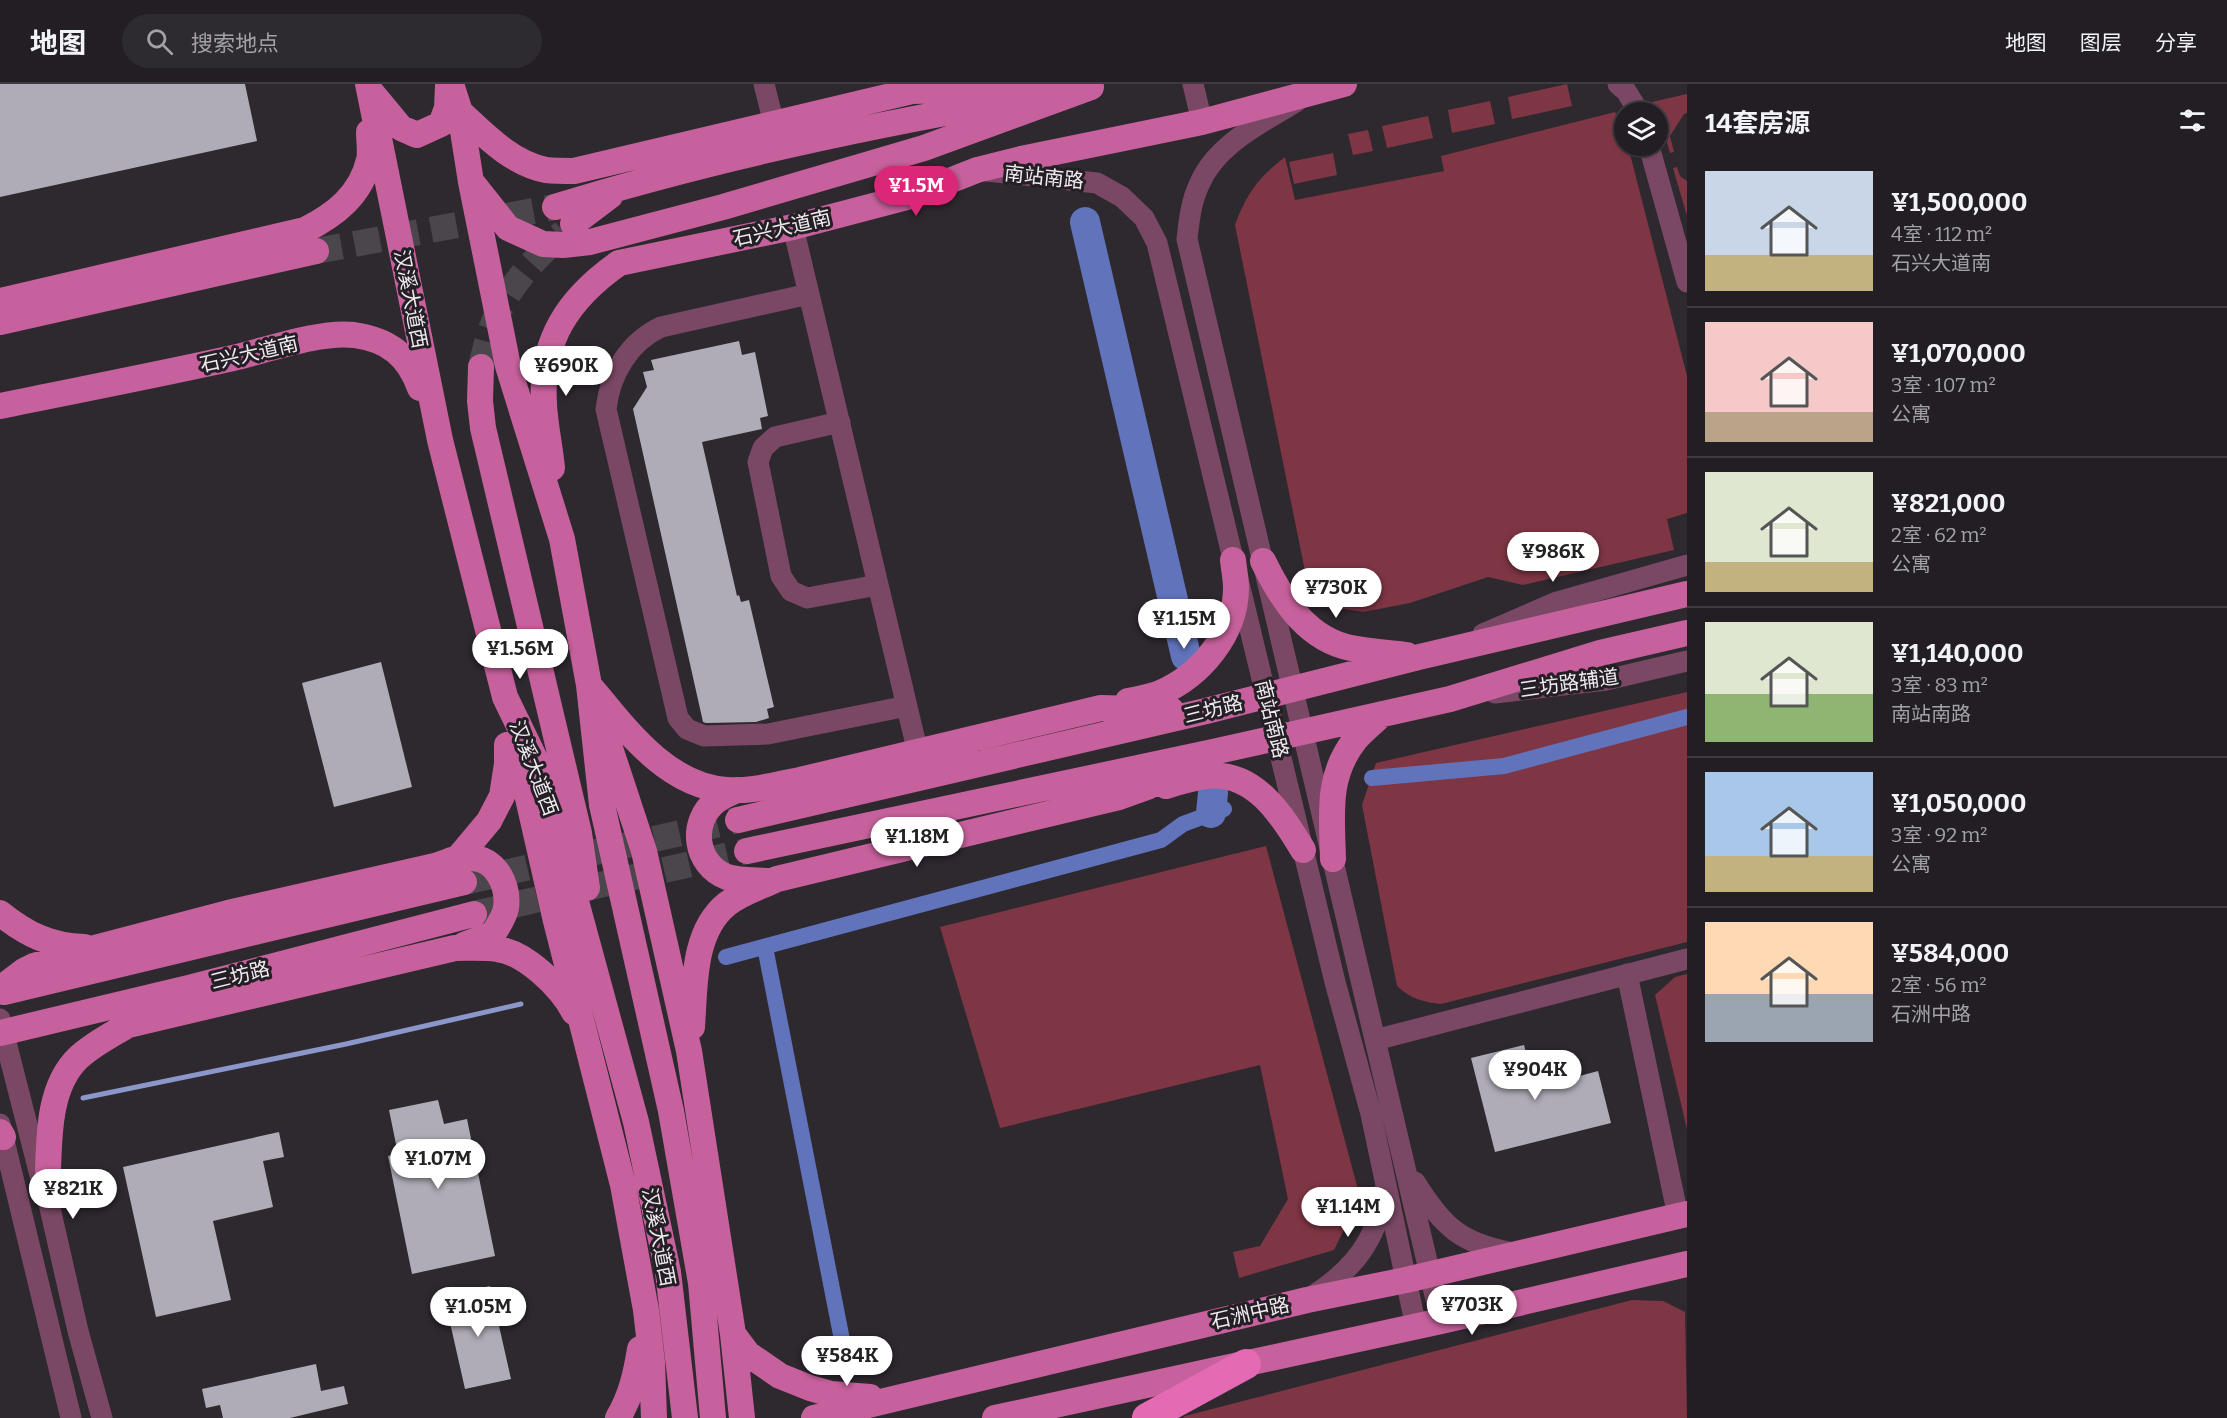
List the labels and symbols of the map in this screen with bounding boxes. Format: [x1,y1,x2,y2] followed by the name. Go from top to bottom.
[1003,161,1085,193] street label: 南站南路
[874,166,958,217] pin: ¥1.5M
[731,205,833,251] street label: 石兴大道南
[390,248,432,350] street label: 汉溪大道西
[198,331,300,377] street label: 石兴大道南
[524,346,608,397] pin: ¥690K
[1511,532,1595,583] pin: ¥986K
[1294,568,1378,619] pin: ¥730K
[1135,599,1233,650] pin: ¥1.15M
[471,629,569,680] pin: ¥1.56M
[1518,664,1620,702] street label: 三坊路辅道
[1251,677,1293,761] street label: 南站南路
[1181,690,1245,728] street label: 三坊路
[505,717,563,819] street label: 汉溪大道西
[868,817,966,868] pin: ¥1.18M
[208,956,272,994] street label: 三坊路
[1493,1050,1577,1101] pin: ¥904K
[389,1139,487,1190] pin: ¥1.07M
[31,1169,115,1220] pin: ¥821K
[638,1186,680,1288] street label: 汉溪大道西
[1299,1187,1397,1238] pin: ¥1.14M
[1430,1285,1514,1336] pin: ¥703K
[429,1287,527,1338] pin: ¥1.05M
[1208,1292,1292,1334] street label: 石洲中路
[805,1336,889,1387] pin: ¥584K

